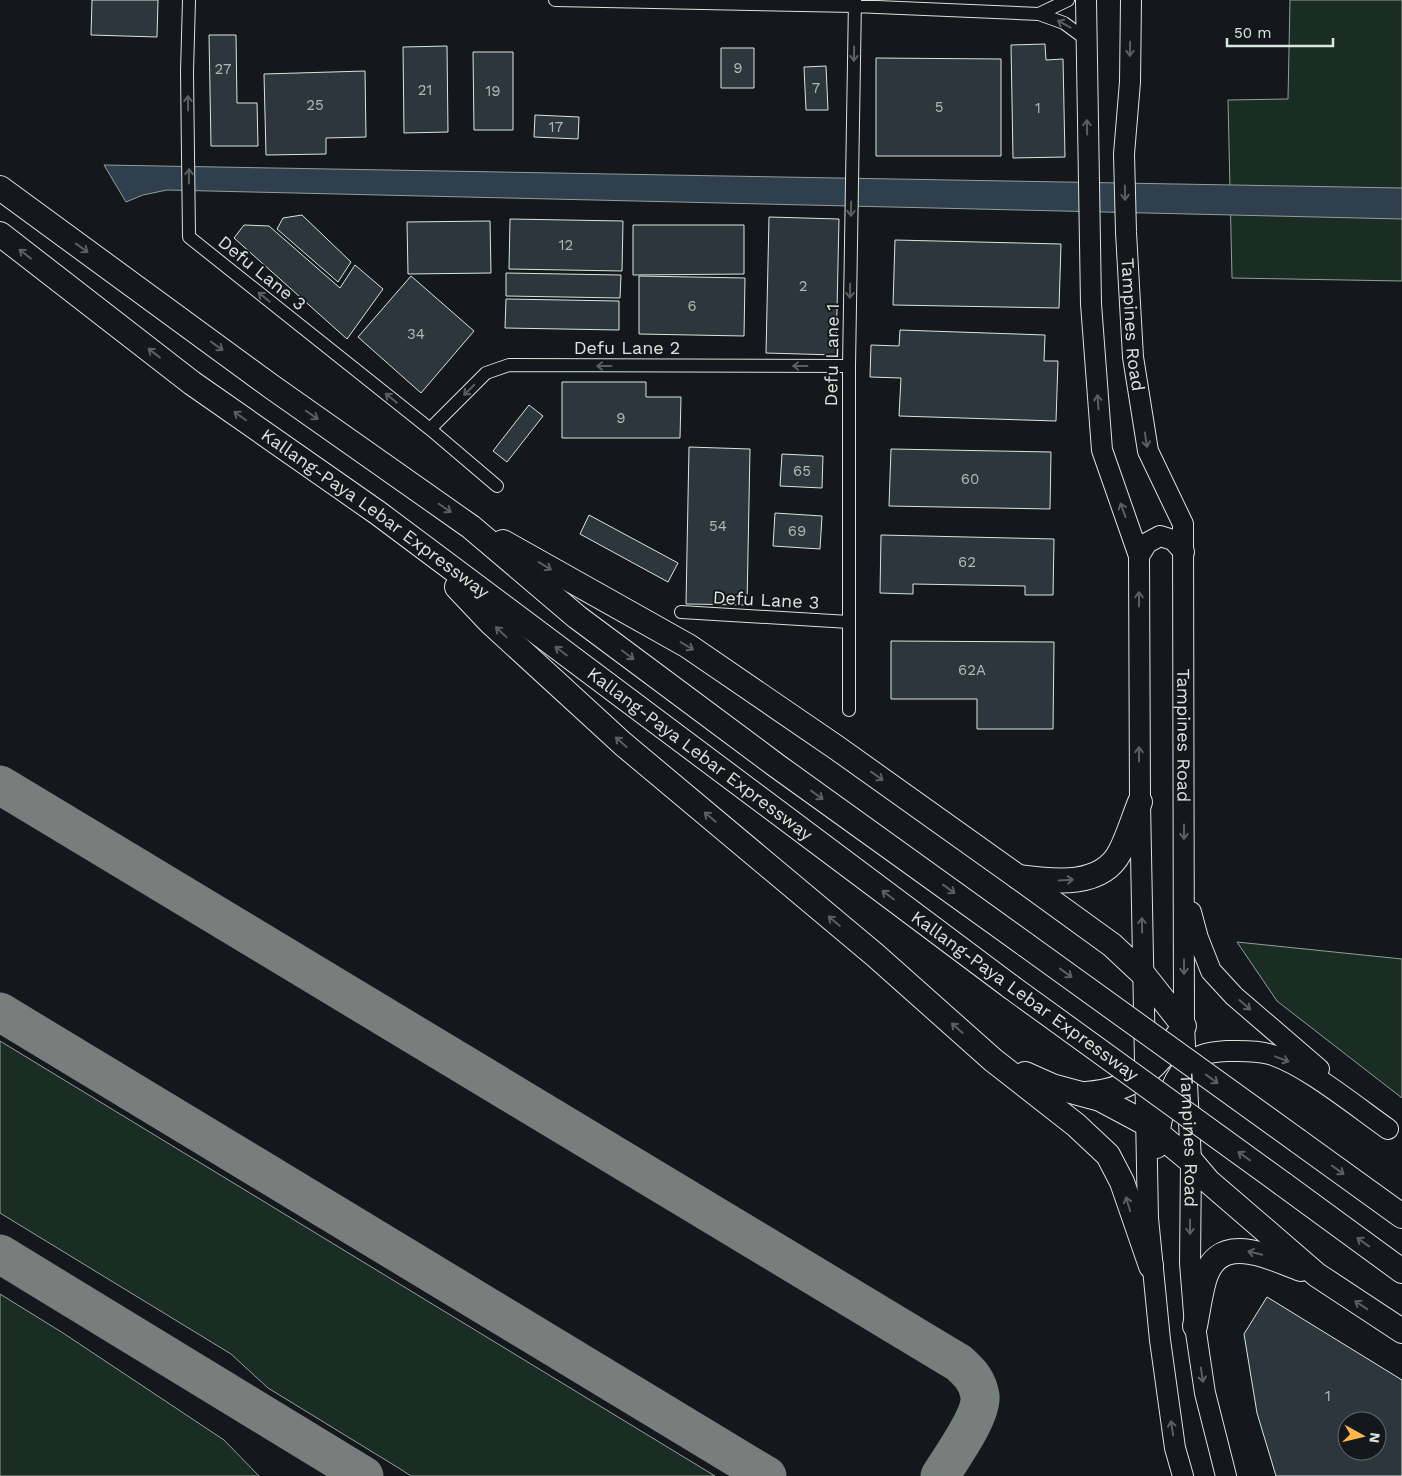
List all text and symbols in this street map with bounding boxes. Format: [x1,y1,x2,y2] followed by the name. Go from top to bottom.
[1227,15,1333,47] scale bar
[1058,19,1072,29] one-way arrow
[1234,24,1271,42] text: 50 m
[1126,40,1135,56] one-way arrow
[849,46,858,62] one-way arrow
[733,59,743,77] house number: 9
[215,60,231,78] house number: 27
[812,79,820,97] house number: 7
[418,81,432,99] house number: 21
[485,82,501,100] house number: 19
[183,95,193,112] one-way arrow
[306,96,324,114] house number: 25
[935,98,943,116] house number: 5
[1035,99,1041,117] house number: 1
[549,118,563,136] house number: 17
[1082,119,1092,135] one-way arrow
[184,169,194,185] one-way arrow
[1120,184,1130,201] one-way arrow
[847,201,856,217] one-way arrow
[214,231,310,314] street label: Defu Lane 3
[559,236,573,254] house number: 12
[75,243,89,253] one-way arrow
[18,249,32,259] one-way arrow
[1117,257,1149,393] street label: Tampines Road
[799,277,807,295] house number: 2
[845,282,855,299] one-way arrow
[258,292,271,303] one-way arrow
[687,297,697,315] house number: 6
[820,303,843,407] street label: Defu Lane 1
[407,325,425,343] house number: 34
[574,337,680,358] street label: Defu Lane 2
[210,341,224,351] one-way arrow
[148,348,161,359] one-way arrow
[596,361,612,371] one-way arrow
[793,361,809,371] one-way arrow
[463,384,475,396] one-way arrow
[385,393,398,404] one-way arrow
[1093,394,1103,410] one-way arrow
[616,409,626,427] house number: 9
[305,410,319,420] one-way arrow
[233,411,247,421] one-way arrow
[257,424,494,603] street label: Kallang-Paya Lebar Expressway
[1141,431,1151,447] one-way arrow
[793,462,811,480] house number: 65
[961,470,979,488] house number: 60
[438,503,452,513] one-way arrow
[1118,503,1127,519] one-way arrow
[709,517,727,535] house number: 54
[788,522,806,540] house number: 69
[958,553,976,571] house number: 62
[538,562,552,572] one-way arrow
[712,586,820,613] street label: Defu Lane 3
[1134,591,1144,608] one-way arrow
[495,626,507,638] one-way arrow
[679,642,693,652] one-way arrow
[555,645,568,656] one-way arrow
[621,649,634,660] one-way arrow
[958,661,986,679] house number: 62A
[583,662,817,845] street label: Kallang-Paya Lebar Expressway
[1173,669,1195,802] street label: Tampines Road
[614,736,627,748] one-way arrow
[1135,746,1144,762] one-way arrow
[870,771,884,781] one-way arrow
[810,790,824,800] one-way arrow
[703,811,716,822] one-way arrow
[1179,824,1189,840] one-way arrow
[1058,876,1074,885] one-way arrow
[942,884,956,894] one-way arrow
[881,890,895,900] one-way arrow
[908,906,1144,1086] street label: Kallang-Paya Lebar Expressway
[828,915,841,927] one-way arrow
[1137,917,1147,934] one-way arrow
[1179,958,1189,975] one-way arrow
[1059,968,1073,978] one-way arrow
[1239,1000,1252,1011] one-way arrow
[950,1022,963,1034] one-way arrow
[1274,1055,1289,1064] one-way arrow
[1176,1073,1202,1207] street label: Tampines Road
[1205,1074,1219,1084] one-way arrow
[1237,1151,1251,1161] one-way arrow
[1331,1165,1345,1175] one-way arrow
[1123,1196,1133,1212] one-way arrow
[1185,1218,1195,1235] one-way arrow
[1357,1237,1370,1248] one-way arrow
[1247,1248,1263,1257] one-way arrow
[1355,1299,1369,1309] one-way arrow
[1198,1366,1208,1382] one-way arrow
[1325,1387,1331,1405] house number: 1
[1337,1411,1387,1461] north arrow
[1167,1421,1177,1437] one-way arrow
[1366,1432,1384,1444] text: N

